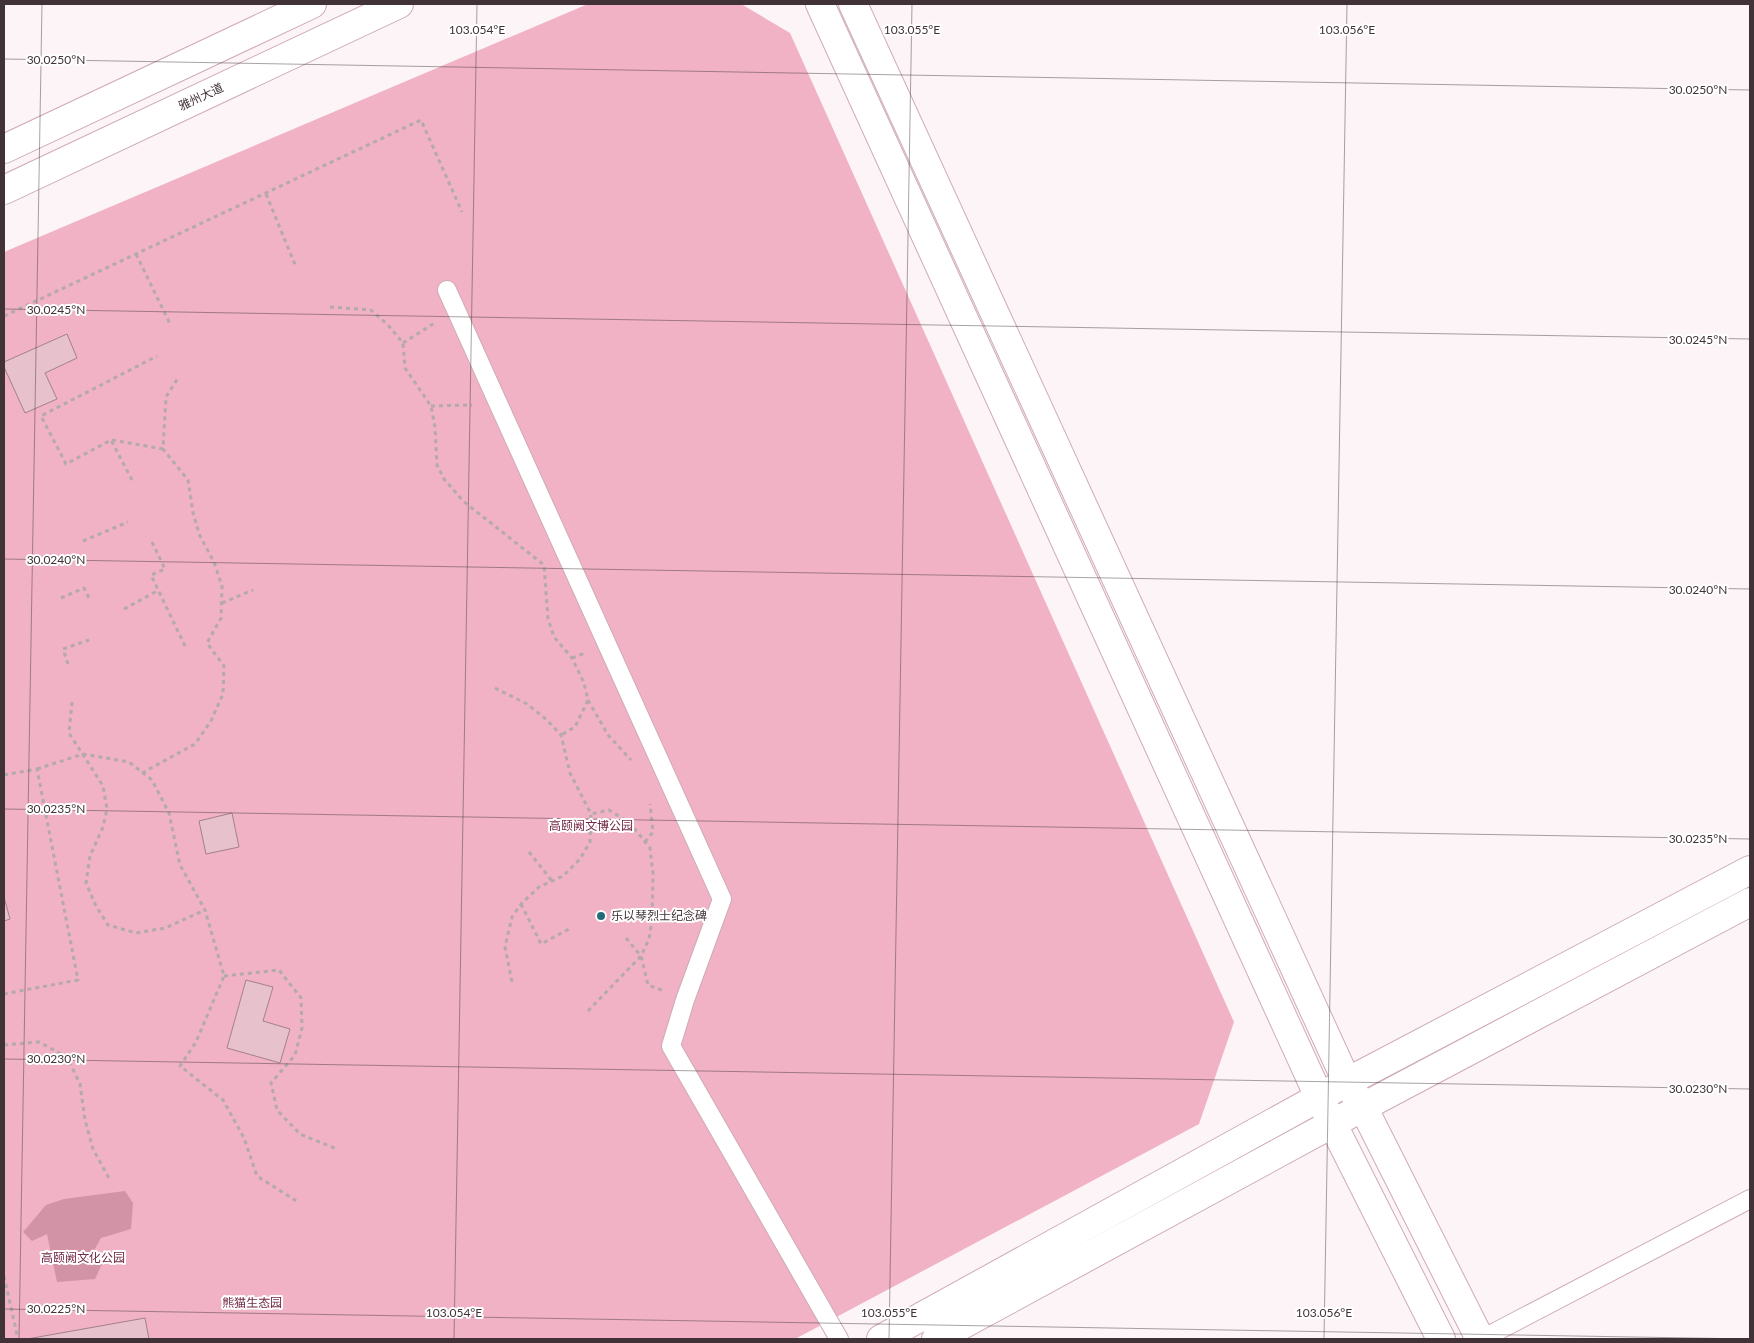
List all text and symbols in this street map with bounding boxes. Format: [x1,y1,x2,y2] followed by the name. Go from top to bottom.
[449,22,505,37] text: 103.054°E
[884,22,940,37] text: 103.055°E
[1319,22,1375,37] text: 103.056°E
[27,52,85,67] text: 30.0250°N
[176,80,226,113] street label: 雅州大道
[1669,82,1727,97] text: 30.0250°N
[27,302,85,317] text: 30.0245°N
[1669,332,1727,347] text: 30.0245°N
[27,552,85,567] text: 30.0240°N
[1669,582,1727,597] text: 30.0240°N
[27,801,85,816] text: 30.0235°N
[549,818,633,833] park label: 高颐阙文博公园
[1669,831,1727,846] text: 30.0235°N
[611,908,707,923] place label: 乐以琴烈士纪念碑
[595,910,607,922] marker: 乐以琴烈士纪念碑
[27,1051,85,1066] text: 30.0230°N
[1669,1081,1727,1096] text: 30.0230°N
[41,1250,125,1265] park label: 高颐阙文化公园
[222,1295,282,1310] park label: 熊猫生态园
[27,1301,85,1316] text: 30.0225°N
[426,1305,482,1320] text: 103.054°E
[861,1305,917,1320] text: 103.055°E
[1296,1305,1352,1320] text: 103.056°E

